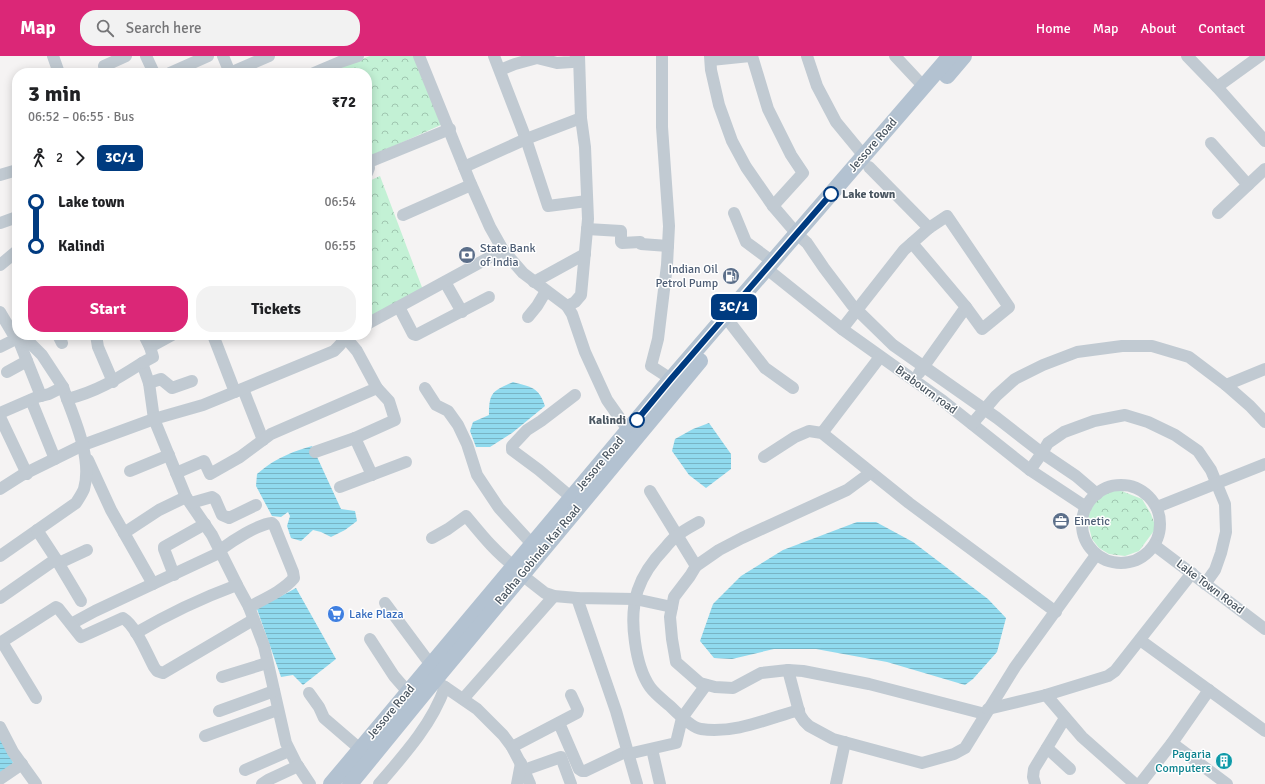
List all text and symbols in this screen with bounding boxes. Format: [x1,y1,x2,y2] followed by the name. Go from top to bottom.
[80,10,360,46] search box
[20,16,56,40] text: Map
[94,17,116,39] icon: search
[126,19,201,37] text: Search here
[1036,20,1071,37] text: Home
[1093,20,1118,37] text: Map
[1140,20,1176,37] text: About
[1198,20,1245,37] text: Contact
[28,80,81,107] text: 3 min
[332,93,356,111] text: ₹72
[28,109,134,125] text: 06:52 – 06:55 · Bus
[845,115,901,175] street label: Jessore Road
[28,147,50,169] icon: walk
[69,147,91,169] icon: forward
[105,149,135,166] text: 3C/1
[56,150,63,166] text: 2
[823,186,839,202] marker: Lake town
[842,187,896,202] place label: Lake town
[58,193,125,211] text: Lake town
[324,194,356,210] text: 06:54
[58,237,105,255] text: Kalindi
[324,238,356,254] text: 06:55
[480,241,535,270] place label: State Bank of India
[457,245,477,265] bank icon: State Bank of India
[656,262,718,291] place label: Indian Oil Petrol Pump
[721,266,741,286] fuel station icon: Indian Oil Petrol Pump
[28,286,188,332] button: Start
[196,286,356,332] button: Tickets
[706,294,762,320] line badge: 3C/1
[719,298,749,315] text: 3C/1
[892,362,960,418] street label: Brabourn road
[629,412,645,428] marker: Kalindi
[589,413,626,428] place label: Kalindi
[573,434,627,494] street label: Jessore Road
[492,502,584,608] street label: Radha Gobinda Kar Road
[1051,511,1071,531] office icon: Einetic
[1074,514,1110,529] place label: Einetic
[1173,557,1247,617] street label: Lake Town Road
[326,604,346,624] supermarket icon: Lake Plaza
[349,607,404,622] place label: Lake Plaza
[364,682,418,742] street label: Jessore Road
[1155,747,1211,776] place label: Pagaria Computers
[1214,751,1234,771] building icon: Pagaria Computers

